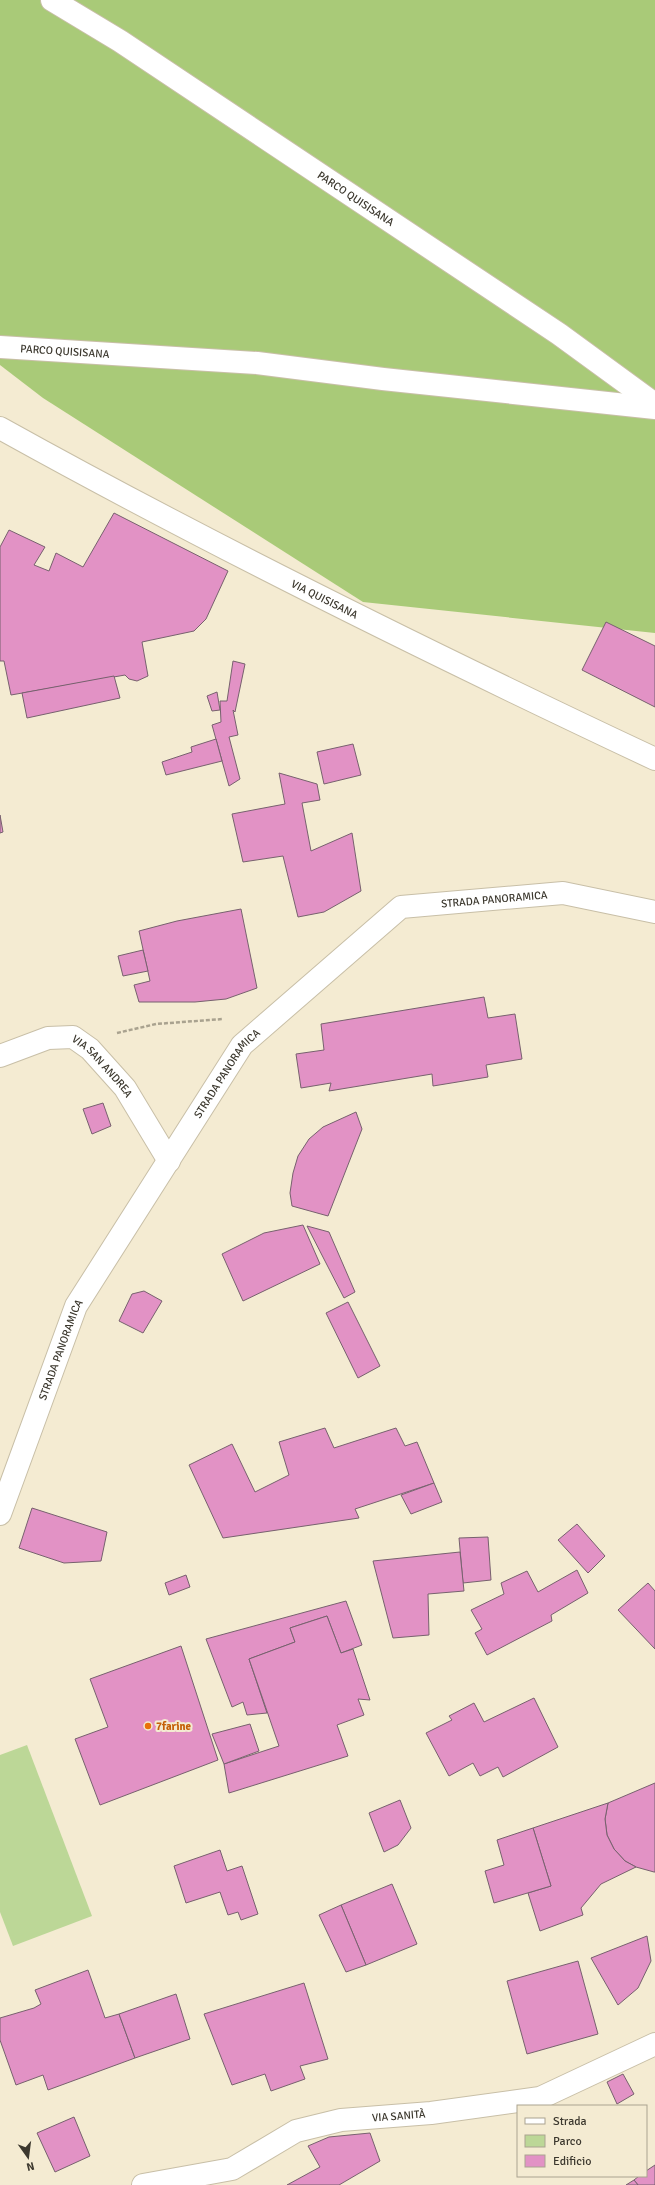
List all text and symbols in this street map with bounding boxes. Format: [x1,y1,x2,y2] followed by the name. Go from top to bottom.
[315,168,397,229] street label: PARCO QUISISANA
[20,342,110,360] street label: PARCO QUISISANA
[289,577,360,621] street label: VIA QUISISANA
[441,888,548,910] street label: STRADA PANORAMICA
[191,1026,263,1120] street label: STRADA PANORAMICA
[70,1032,136,1100] street label: VIA SAN ANDREA
[36,1296,85,1402] street label: STRADA PANORAMICA
[156,1720,191,1733] place label: 7farine
[143,1721,153,1731] marker: 7farine
[517,2105,647,2177] legend
[371,2106,426,2124] street label: VIA SANITÀ
[553,2114,587,2129] text: Strada
[553,2134,582,2149] text: Parco
[8,2137,48,2177] north arrow
[553,2154,591,2169] text: Edificio
[25,2159,36,2173] text: N

